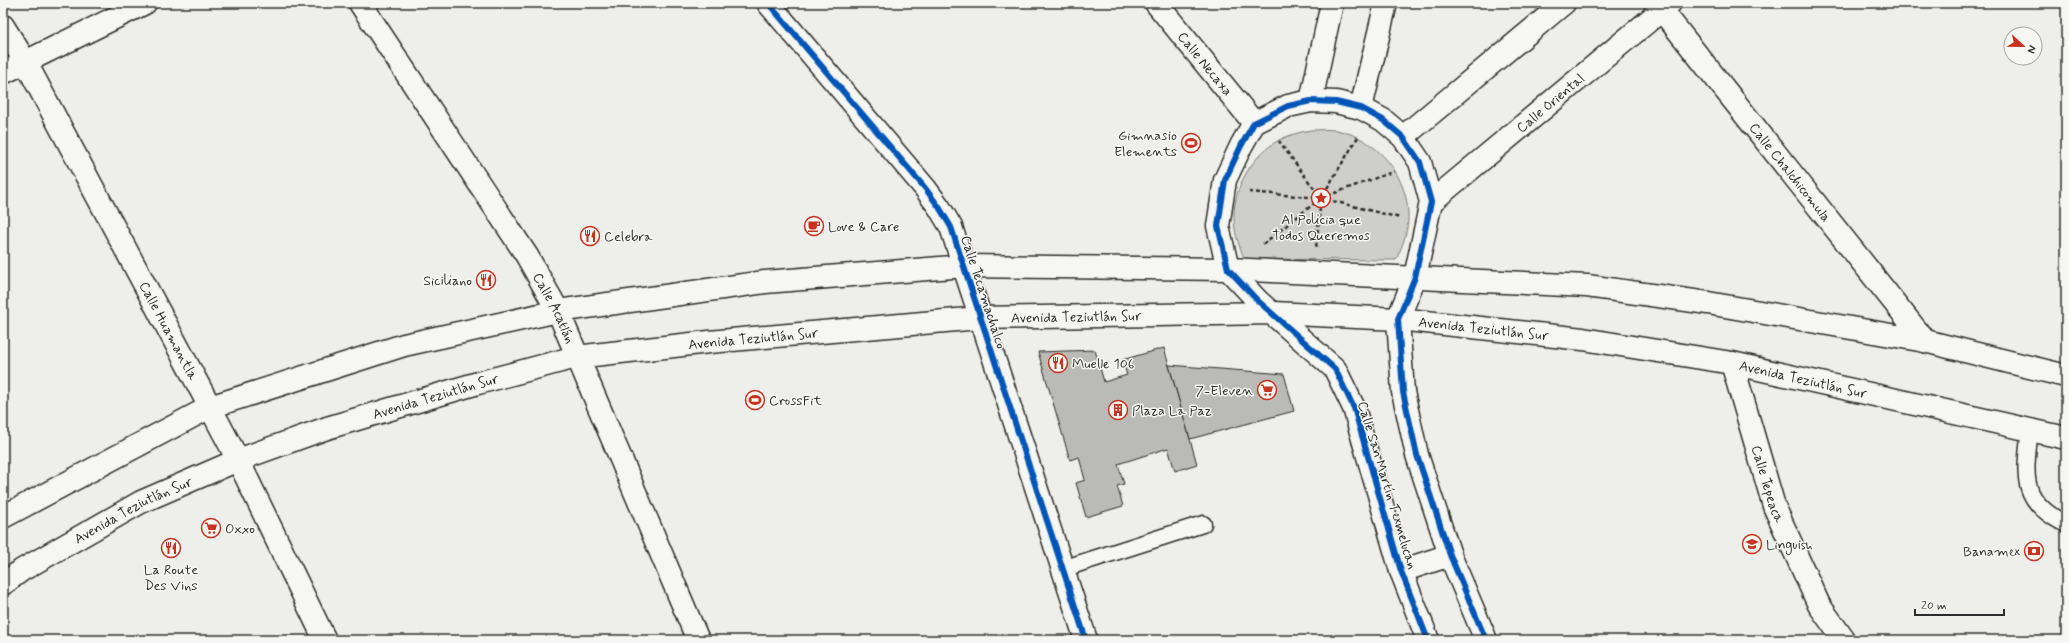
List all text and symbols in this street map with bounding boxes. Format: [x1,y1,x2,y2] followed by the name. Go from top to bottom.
[2003,26,2043,66] north arrow
[1173,28,1236,100] street label: Calle Necaxa
[2023,43,2039,55] text: N
[1513,70,1589,137] street label: Calle Oriental
[1745,120,1835,226] street label: Calle Chalchicomula
[1114,127,1177,161] place label: Gimnasio Elements
[1180,132,1202,154] sports icon: Gimnasio Elements
[1310,187,1332,209] place icon: Al Policia que Todos Queremos
[1272,211,1370,245] place label: Al Policia que Todos Queremos
[803,215,825,237] cafe icon: Love & Care
[828,218,899,236] place label: Love & Care
[579,225,601,247] restaurant icon: Celebra
[604,228,653,246] place label: Celebra
[956,233,1010,352] street label: Calle Tecamachalco
[475,269,497,291] restaurant icon: Siciliano
[528,270,579,346] street label: Calle Acatlán
[423,272,472,290] place label: Siciliano
[135,279,202,384] street label: Calle Huamantla
[1011,307,1142,327] street label: Avenida Teziutlán Sur
[1417,313,1550,345] street label: Avenida Teziutlán Sur
[687,324,819,354] street label: Avenida Teziutlán Sur
[1047,352,1069,374] restaurant icon: Muelle 106
[1072,355,1134,373] place label: Muelle 106
[1737,357,1869,403] street label: Avenida Teziutlán Sur
[370,370,501,424] street label: Avenida Teziutlán Sur
[1256,379,1278,401] supermarket icon: 7-Eleven
[1195,382,1253,400] place label: 7-Eleven
[744,389,766,411] sports icon: CrossFit
[769,392,822,410] place label: CrossFit
[1107,399,1129,421] building icon: Plaza La Paz
[1353,399,1421,571] street label: Calle San Martín Texmelucan
[1132,402,1212,420] place label: Plaza La Paz
[1747,443,1789,526] street label: Calle Tepeaca
[71,473,196,548] street label: Avenida Teziutlán Sur
[200,517,222,539] supermarket icon: Oxxo
[225,520,255,538] place label: Oxxo
[1741,533,1763,555] school or university icon: Linguish
[1766,536,1813,555] place label: Linguish
[160,537,182,559] restaurant icon: La Route Des Vins
[2023,540,2045,562] bank icon: Banamex
[1963,543,2021,561] place label: Banamex
[144,561,198,595] place label: La Route Des Vins
[1915,591,2004,617] scale bar
[1921,598,1947,614] text: 20 m

